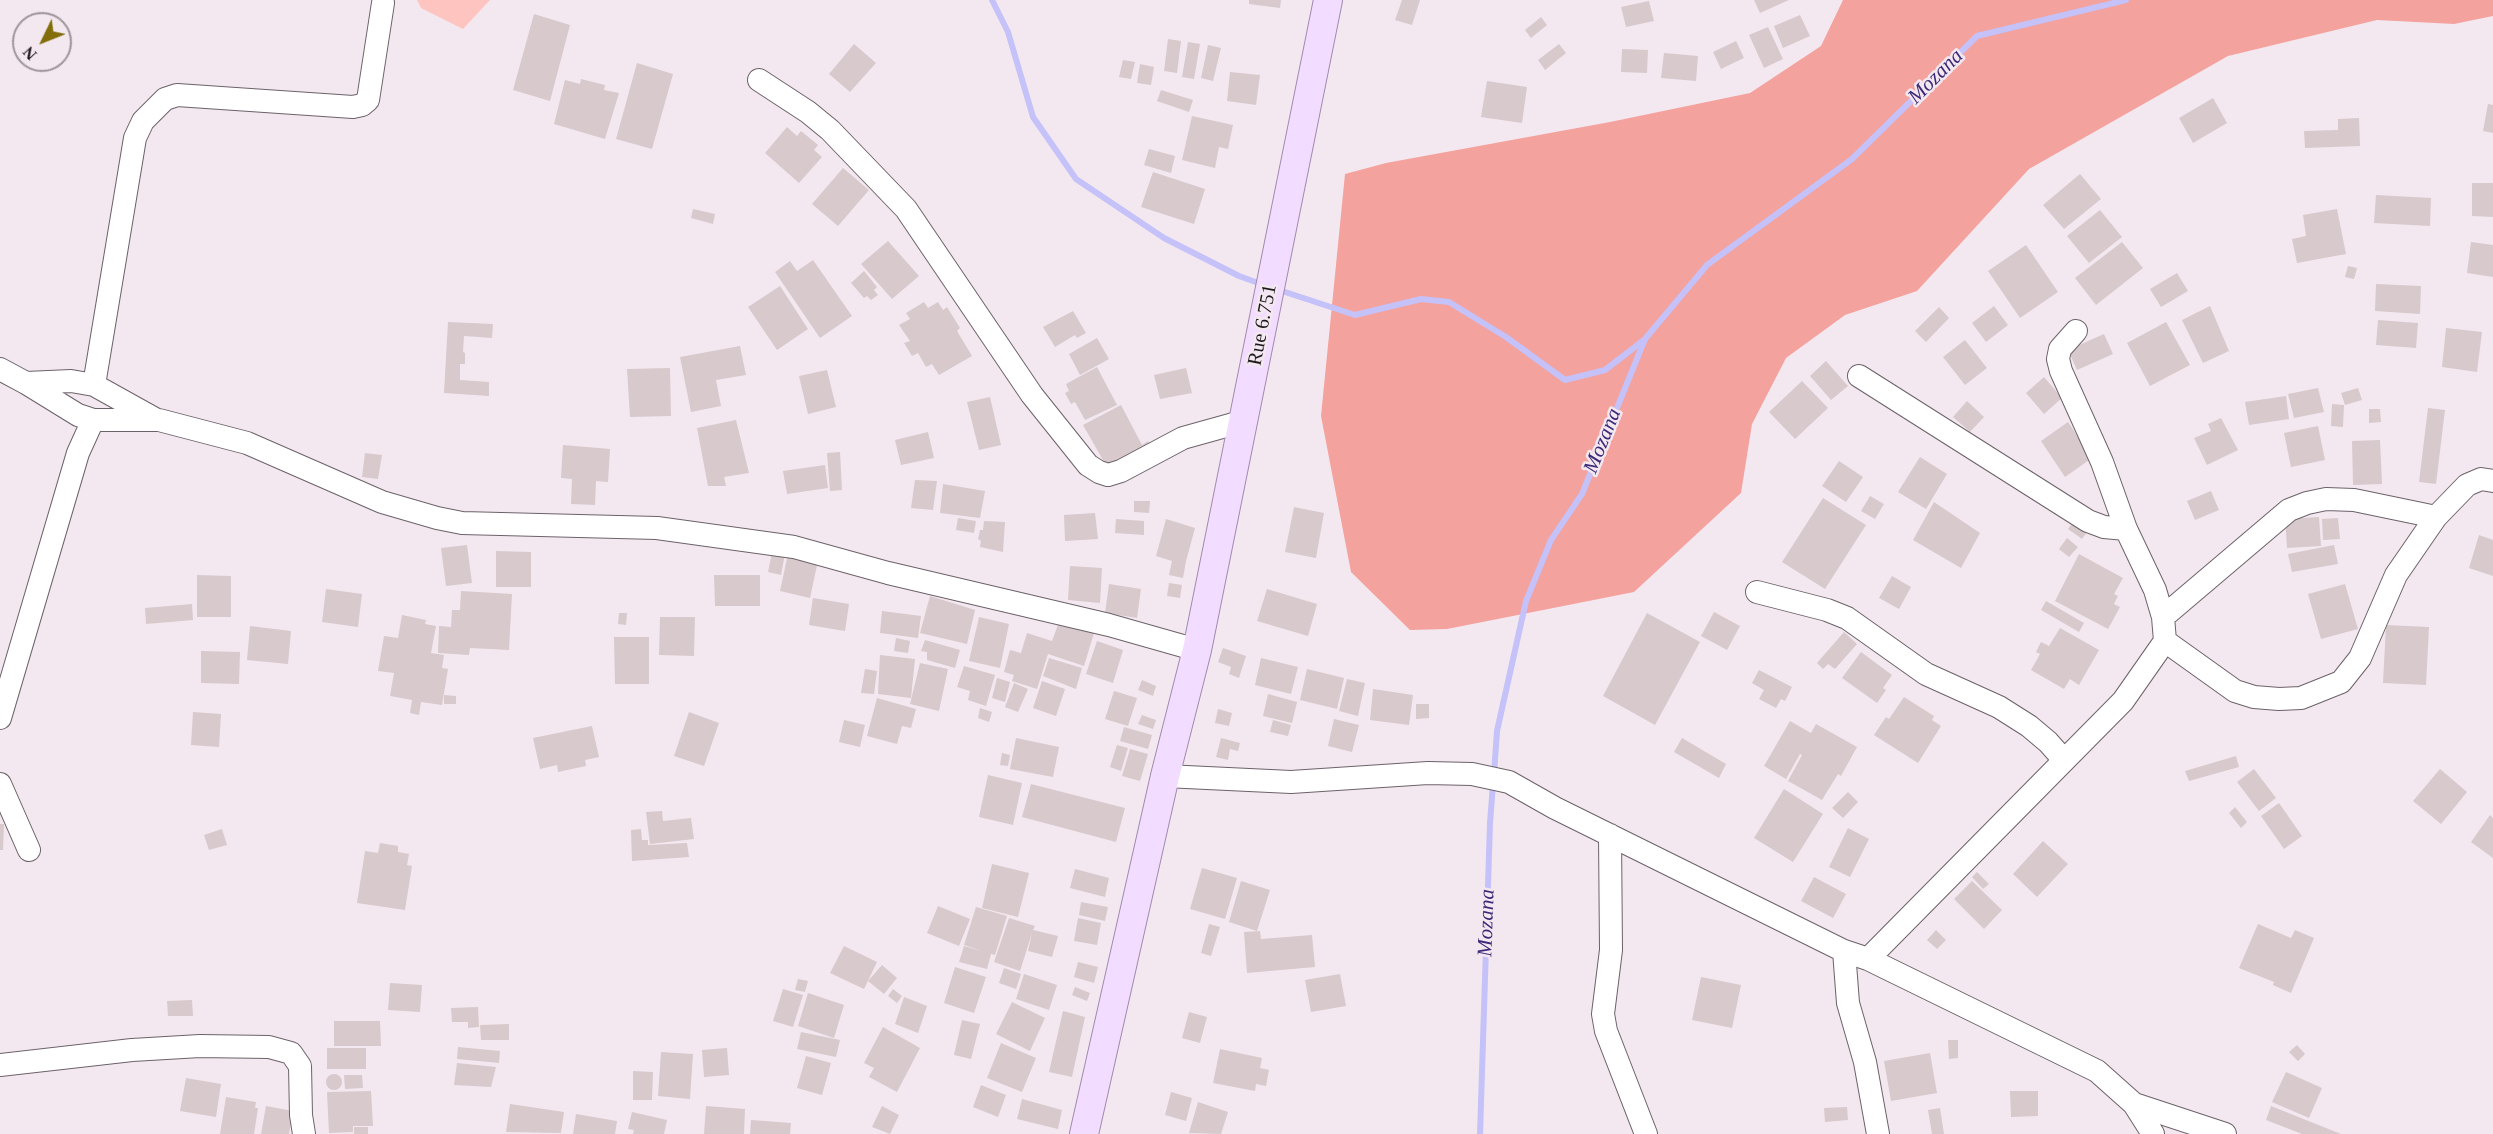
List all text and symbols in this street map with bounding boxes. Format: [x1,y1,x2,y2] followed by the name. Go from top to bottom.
[12,12,72,72] north arrow
[20,43,40,63] text: N
[1903,44,1969,110] water label: Mozana
[1243,282,1283,368] street label: Rue 6.751
[1579,405,1627,477] water label: Mozana
[1473,889,1501,957] water label: Mozana

